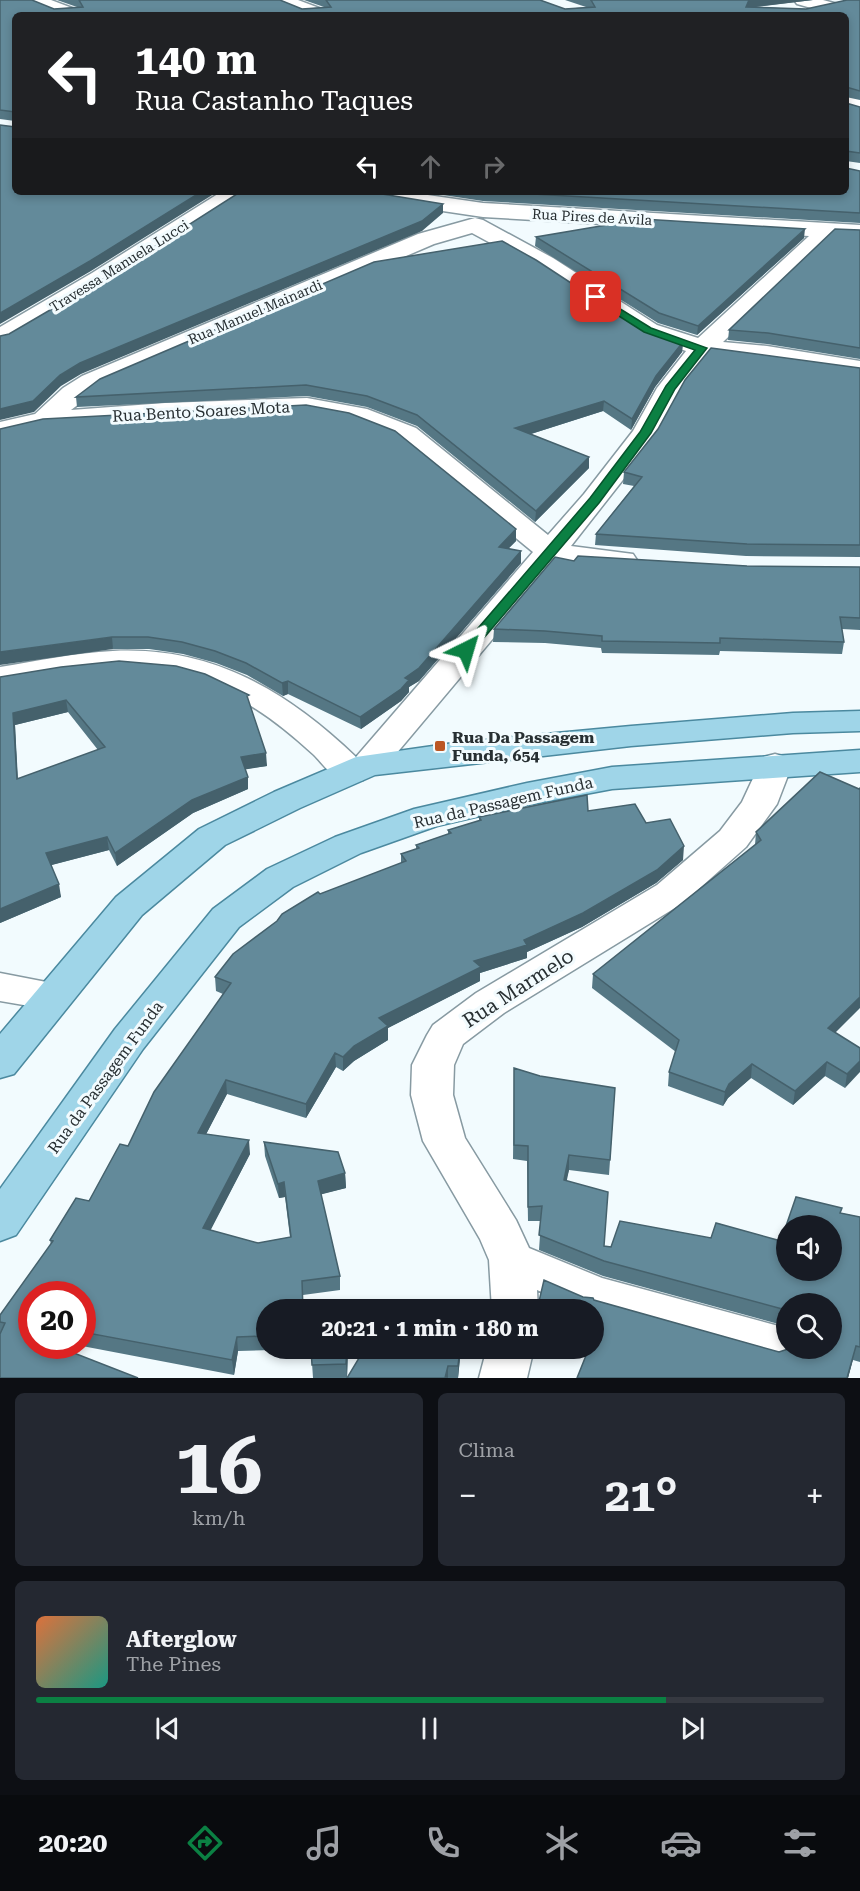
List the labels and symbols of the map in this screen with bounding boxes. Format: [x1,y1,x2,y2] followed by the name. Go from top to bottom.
[531,206,653,228] street label: Rua Pires de Avila
[47,216,192,315] street label: Travessa Manuela Lucci
[570,271,621,322] pin
[186,276,325,348] street label: Rua Manuel Mainardi
[112,397,291,426] street label: Rua Bento Soares Mota
[434,618,498,682] position arrow
[452,728,595,765] place label: Rua Da Passagem Funda, 654
[433,739,447,753] marker: Rua Da Passagem Funda, 654
[411,772,595,832] street label: Rua da Passagem Funda
[458,943,578,1033] street label: Rua Marmelo
[44,997,167,1157] street label: Rua da Passagem Funda
[18,1281,96,1359] speed limit sign: 20

